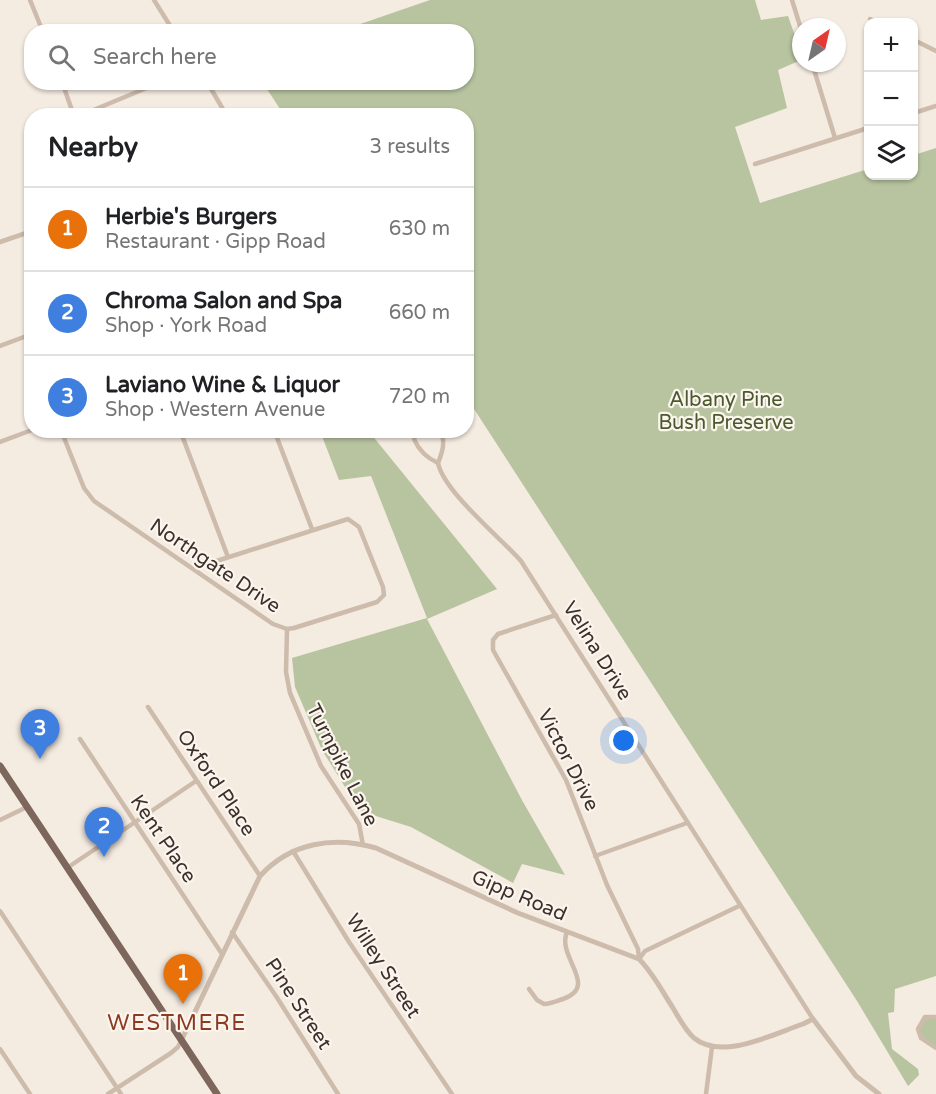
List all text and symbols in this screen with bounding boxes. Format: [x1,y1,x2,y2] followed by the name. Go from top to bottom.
[792,18,846,72] north arrow
[864,18,918,180] map controls
[864,18,918,72] button: +
[24,24,474,90] search box
[45,41,78,74] icon: search
[93,44,217,70] text: Search here
[864,72,918,126] button: −
[864,126,918,180] button: layers
[48,132,138,163] text: Nearby
[370,135,450,159] text: 3 results
[105,204,277,230] text: Herbie's Burgers
[61,217,74,241] text: 1
[389,217,450,241] text: 630 m
[105,230,326,254] text: Restaurant · Gipp Road
[105,288,342,314] text: Chroma Salon and Spa
[61,301,74,325] text: 2
[389,301,450,325] text: 660 m
[105,314,267,338] text: Shop · York Road
[105,372,340,398] text: Laviano Wine & Liquor
[61,385,74,409] text: 3
[389,385,450,409] text: 720 m
[658,388,794,435] park label: Albany Pine Bush Preserve
[105,398,325,422] text: Shop · Western Avenue
[145,513,285,619] street label: Northgate Drive
[557,597,637,705] street label: Velina Drive
[301,700,383,830] street label: Turnpike Lane
[532,705,604,815] street label: Victor Drive
[20,710,60,759] pin: 3
[172,725,260,841] street label: Oxford Place
[609,726,638,755] your location
[125,790,201,888] street label: Kent Place
[84,808,124,857] pin: 2
[468,865,570,927] street label: Gipp Road
[340,909,426,1023] street label: Willey Street
[164,954,202,1004] pin: 1
[260,954,337,1054] street label: Pine Street
[107,1010,247,1036] district label: WESTMERE

